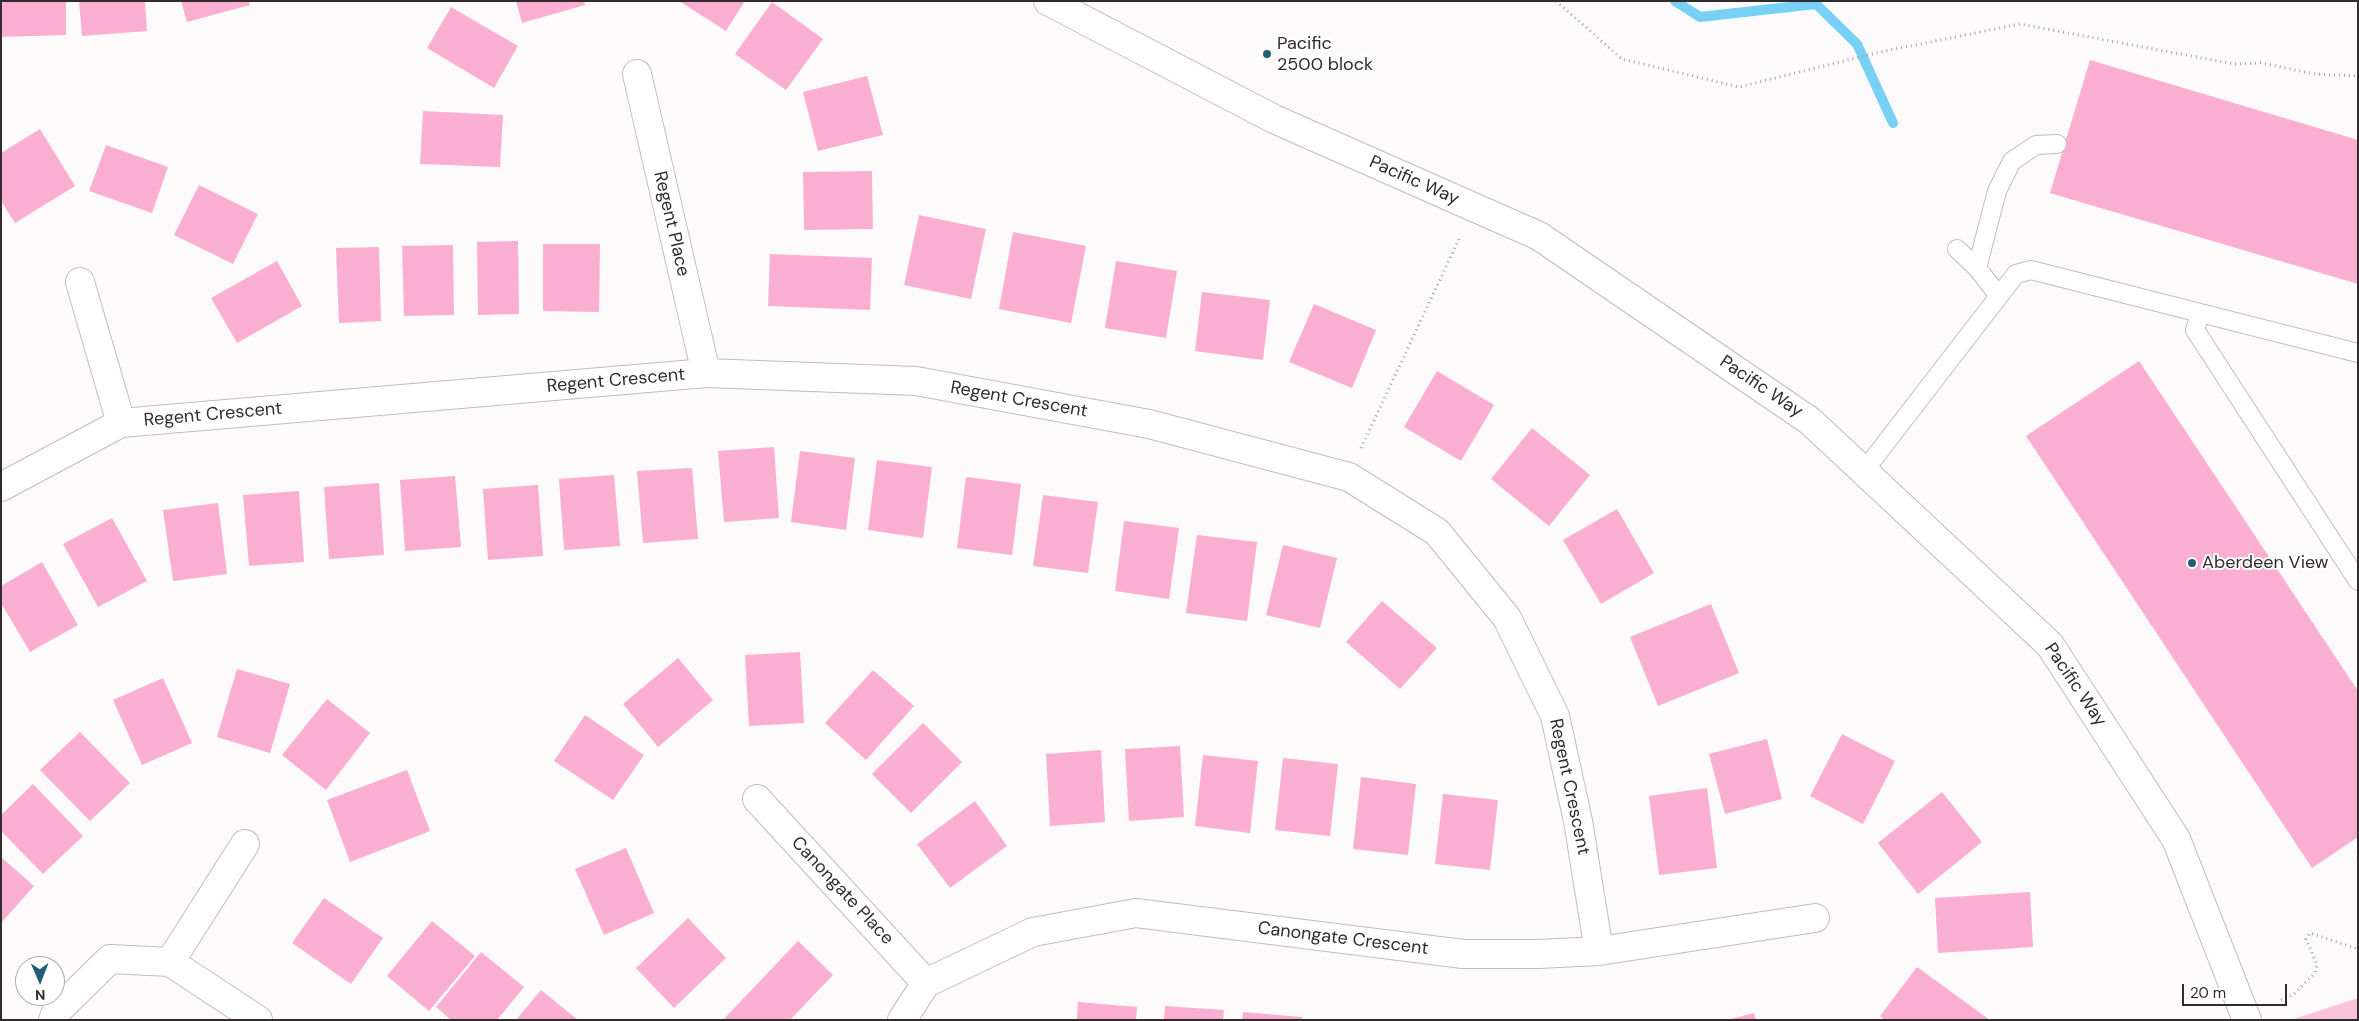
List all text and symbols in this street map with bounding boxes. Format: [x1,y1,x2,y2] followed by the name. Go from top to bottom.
[1277,33,1373,76] place label: Pacific 2500 block
[1261,48,1273,60] marker: Pacific 2500 block
[1366,152,1462,210] street label: Pacific Way
[648,169,694,279] street label: Regent Place
[1715,351,1807,423] street label: Pacific Way
[546,364,686,398] street label: Regent Crescent
[949,377,1089,423] street label: Regent Crescent
[143,398,283,432] street label: Regent Crescent
[2202,552,2329,574] place label: Aberdeen View
[2186,557,2198,569] marker: Aberdeen View
[2039,639,2111,731] street label: Pacific Way
[1544,717,1594,857] street label: Regent Crescent
[786,832,898,950] street label: Canongate Place
[1256,918,1430,960] street label: Canongate Crescent
[15,956,65,1006] north arrow
[2184,974,2289,1006] scale bar
[2190,983,2226,1003] text: 20 m
[35,986,46,1004] text: N

